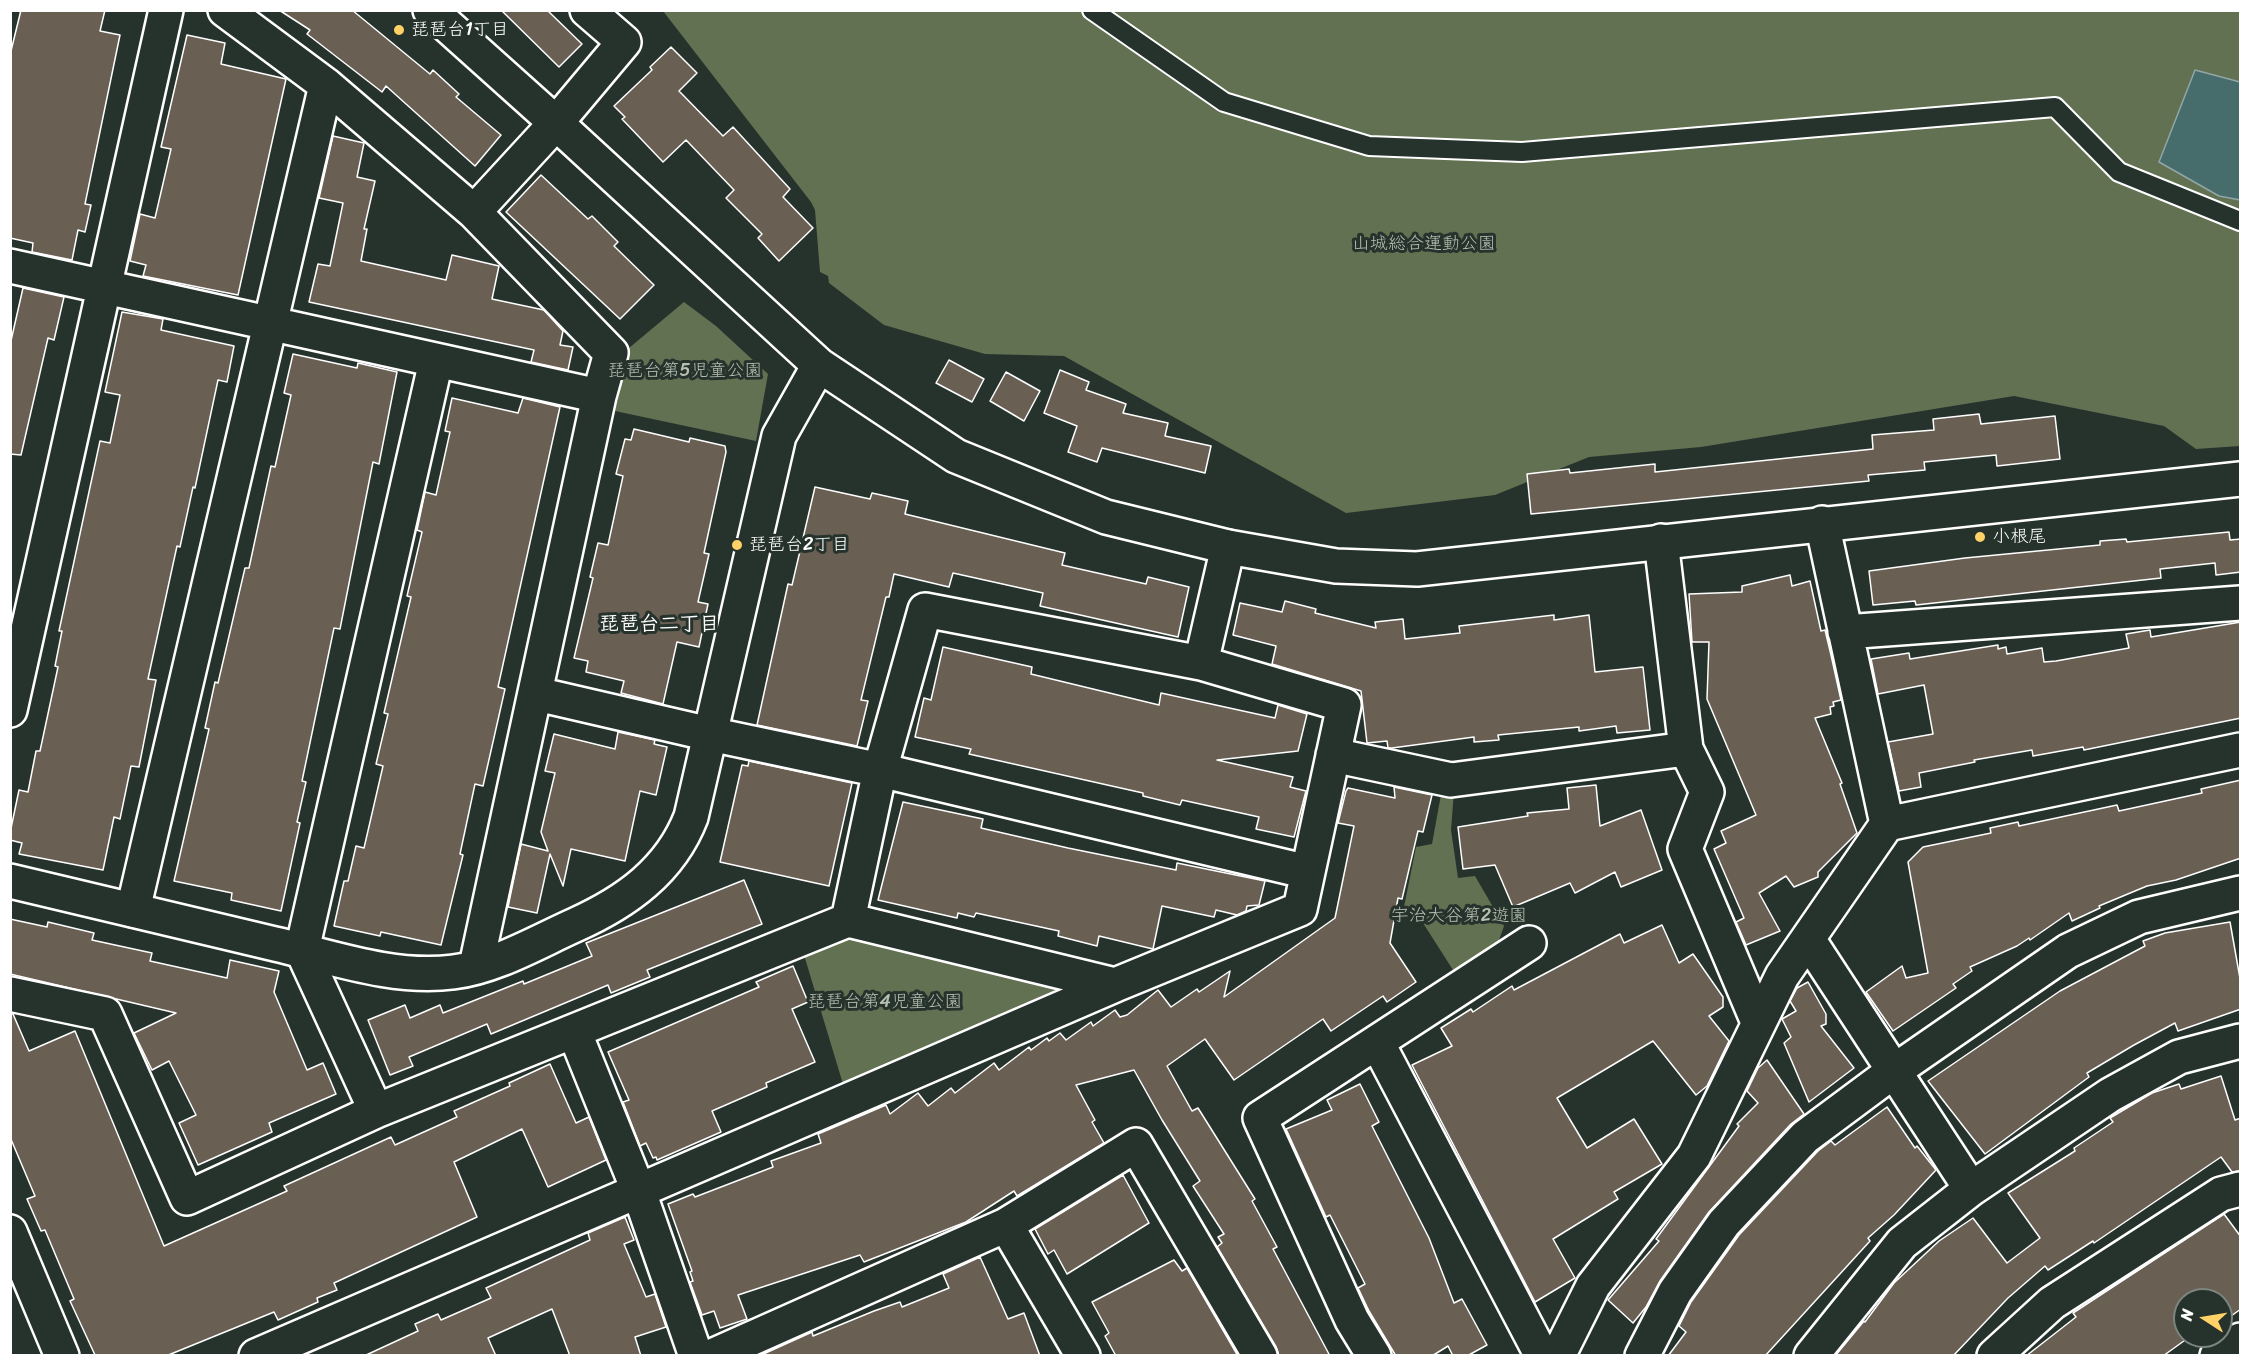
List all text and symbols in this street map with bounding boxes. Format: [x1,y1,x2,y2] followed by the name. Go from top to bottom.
[411,19,509,41] place label: 琵琶台1丁目
[392,23,406,37] marker: 琵琶台1丁目
[1352,233,1496,255] park label: 山城総合運動公園
[608,360,762,382] park label: 琵琶台第5児童公園
[1992,526,2046,548] place label: 小根尾
[1973,530,1987,544] marker: 小根尾
[749,534,849,556] place label: 琵琶台2丁目
[730,538,744,552] marker: 琵琶台2丁目
[599,613,719,637] district label: 琵琶台二丁目
[1391,905,1527,927] park label: 宇治大谷第2遊園
[807,991,963,1013] park label: 琵琶台第4児童公園
[2173,1288,2233,1348] north arrow
[2172,1306,2202,1323] text: N

